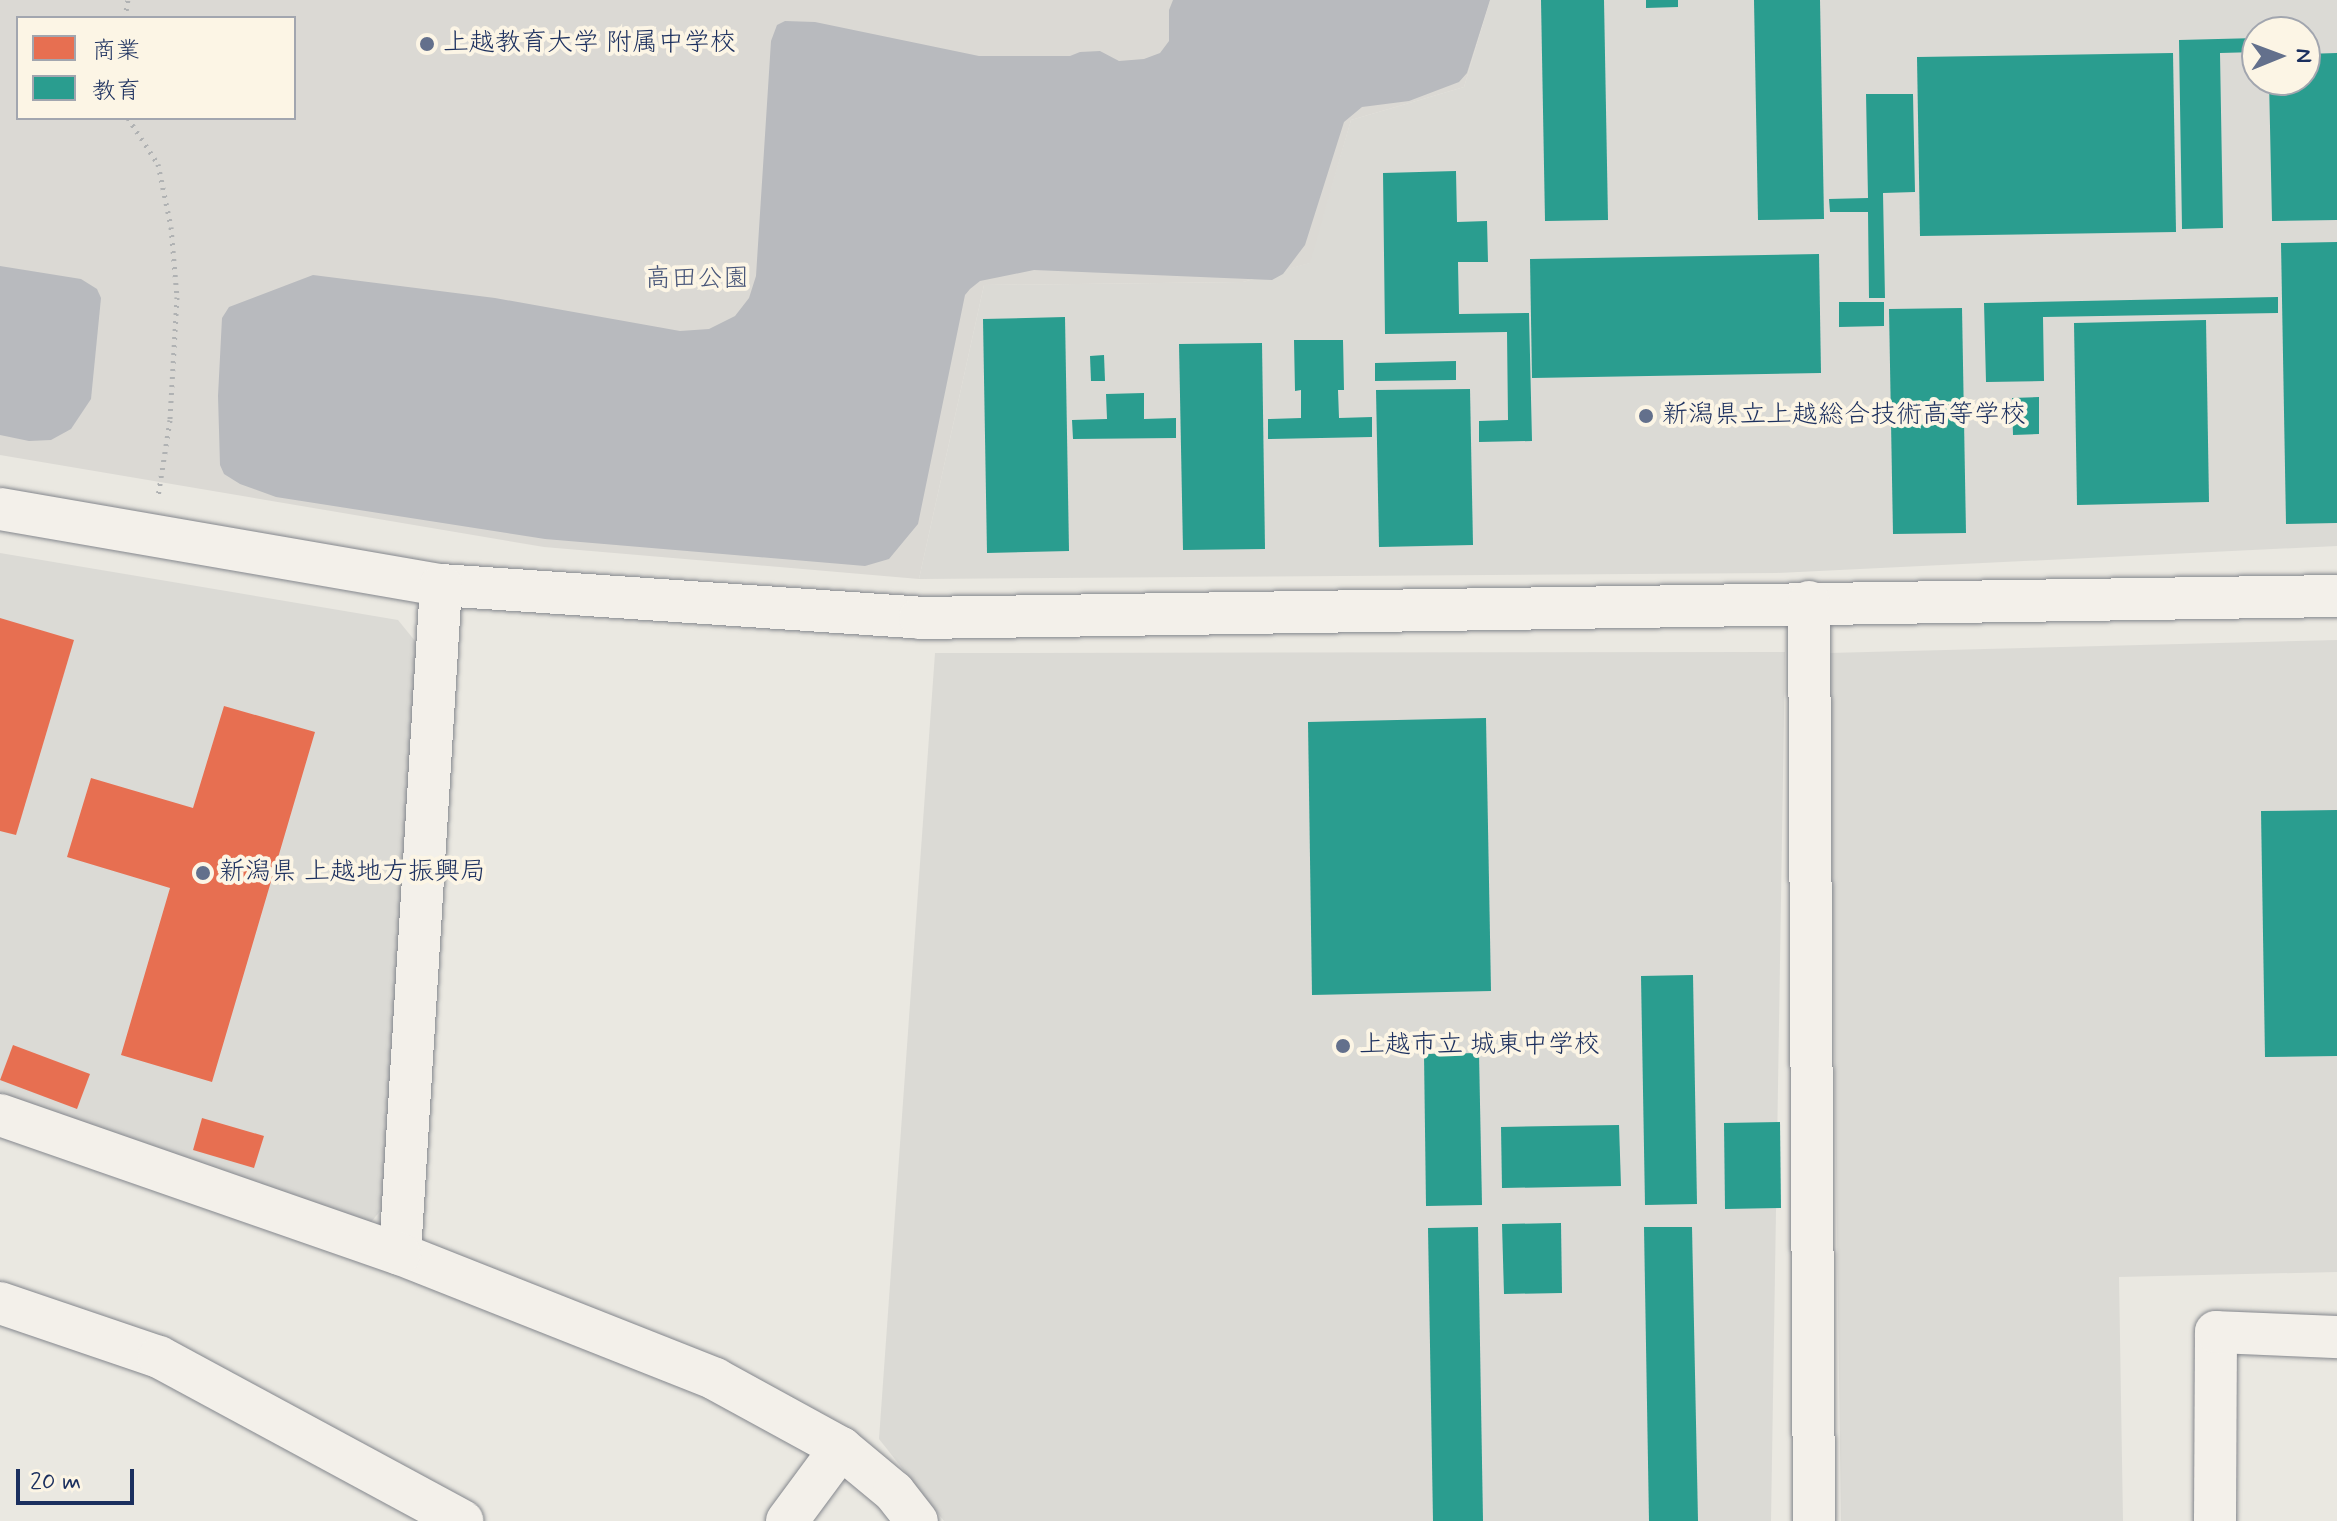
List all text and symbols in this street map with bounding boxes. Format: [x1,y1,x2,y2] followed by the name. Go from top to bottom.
[16,16,296,120] legend
[2241,16,2321,96] north arrow
[443,28,736,60] place label: 上越教育大学 附属中学校
[418,35,436,53] marker: 上越教育大学 附属中学校
[92,36,140,67] text: 商業
[2289,48,2317,63] text: N
[92,76,140,107] text: 教育
[645,264,749,296] park label: 高田公園
[1662,400,2026,432] place label: 新潟県立上越総合技術高等学校
[1637,407,1655,425] marker: 新潟県立上越総合技術高等学校
[219,857,486,889] place label: 新潟県 上越地方振興局
[194,864,212,882] marker: 新潟県 上越地方振興局
[1359,1030,1600,1062] place label: 上越市立 城東中学校
[1334,1037,1352,1055] marker: 上越市立 城東中学校
[20,1453,138,1503] scale bar
[30,1467,81,1498] text: 20 m

